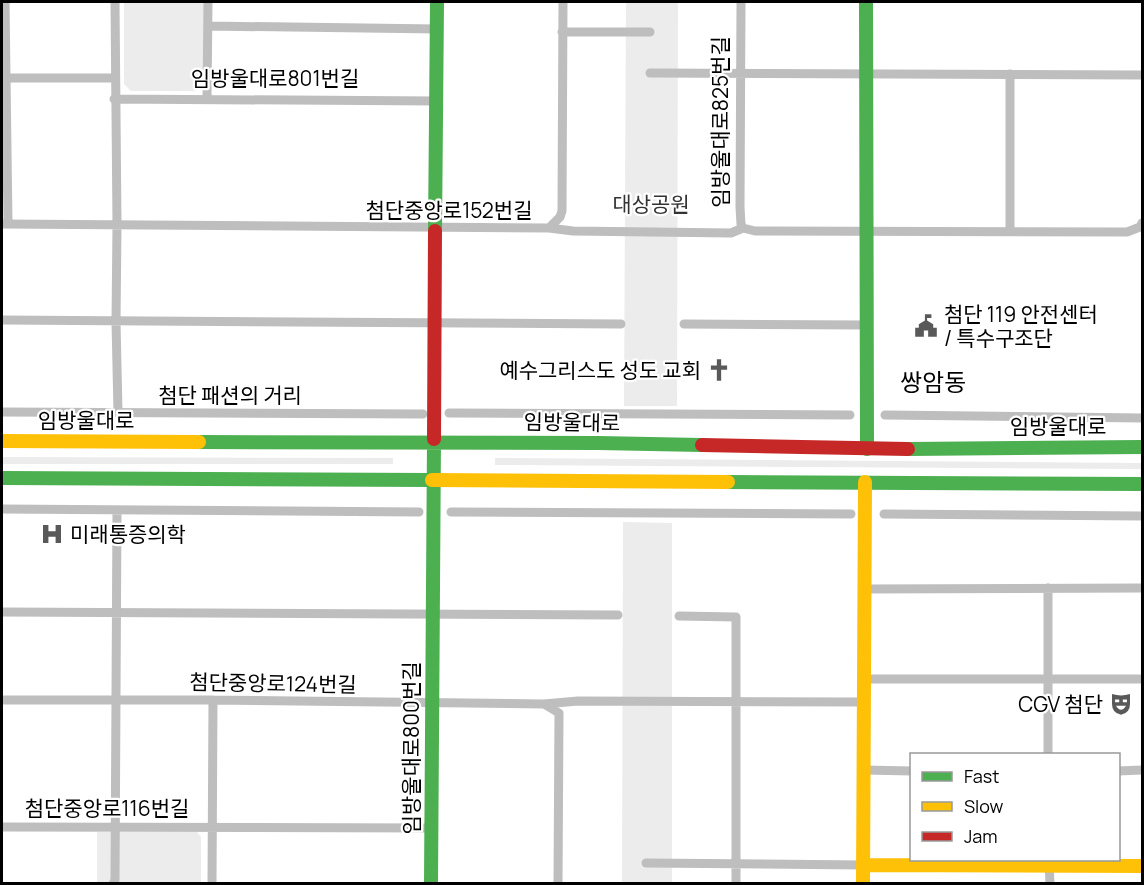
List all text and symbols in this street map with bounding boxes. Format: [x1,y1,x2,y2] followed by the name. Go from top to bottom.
[706,36,734,208] street label: 임방울대로825번길
[191,64,359,92] street label: 임방울대로801번길
[612,190,690,218] park label: 대상공원
[366,196,532,224] street label: 첨단중앙로152번길
[944,300,1098,352] place label: 첨단 119 안전센터 / 특수구조단
[913,313,939,339] public building icon: 첨단 119 안전센터 / 특수구조단
[499,356,701,384] place label: 예수그리스도 성도 교회
[706,357,732,383] church icon: 예수그리스도 성도 교회
[900,365,966,398] district label: 쌍암동
[158,381,302,409] street label: 첨단 패션의 거리
[38,406,134,434] street label: 임방울대로
[523,407,621,437] street label: 임방울대로
[1010,412,1106,440] street label: 임방울대로
[70,520,186,548] place label: 미래통증의학
[39,521,65,547] hospital icon: 미래통증의학
[397,661,425,835] street label: 임방울대로800번길
[189,668,357,698] street label: 첨단중앙로124번길
[1018,690,1103,718] place label: CGV 첨단
[1108,691,1134,717] theatre icon: CGV 첨단
[910,753,1120,861] legend
[964,764,999,788] text: Fast
[25,794,189,822] street label: 첨단중앙로116번길
[964,794,1004,818] text: Slow
[964,824,998,848] text: Jam

